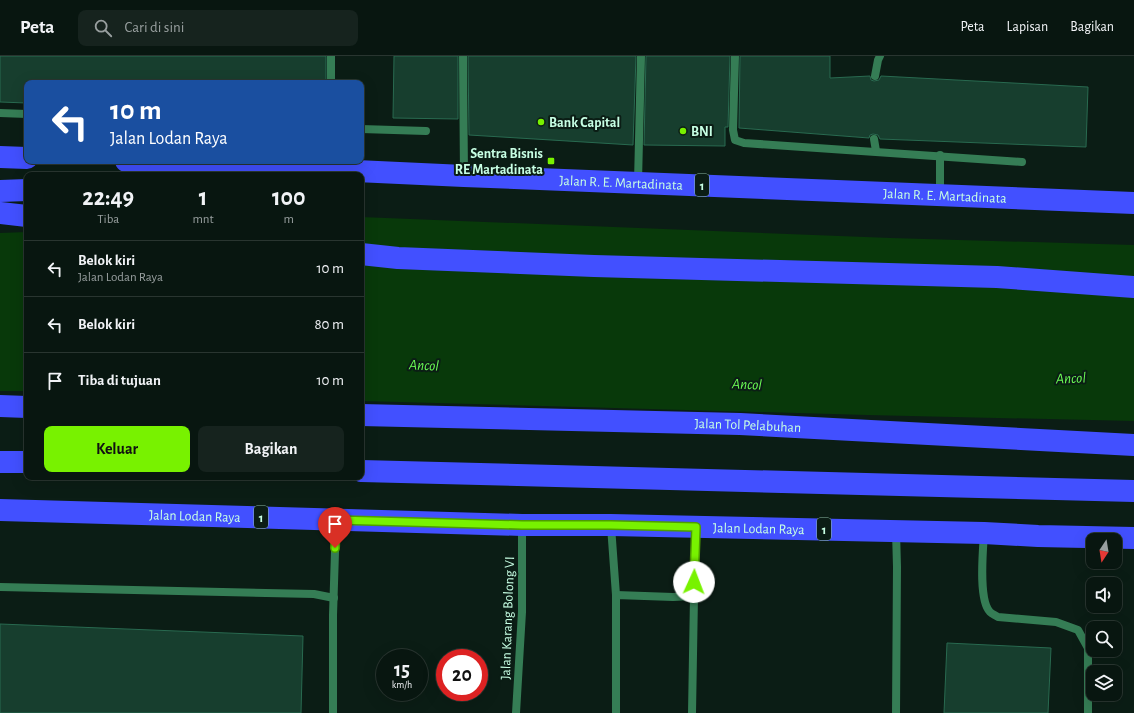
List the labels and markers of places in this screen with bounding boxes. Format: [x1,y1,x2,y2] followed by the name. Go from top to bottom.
[549,116,620,130] place label: Bank Capital
[536,117,546,127] marker: Bank Capital
[691,125,713,139] place label: BNI
[678,126,688,136] marker: BNI
[455,147,543,177] place label: Sentra Bisnis RE Martadinata
[546,156,556,166] marker: Sentra Bisnis RE Martadinata
[318,507,352,548] pin

